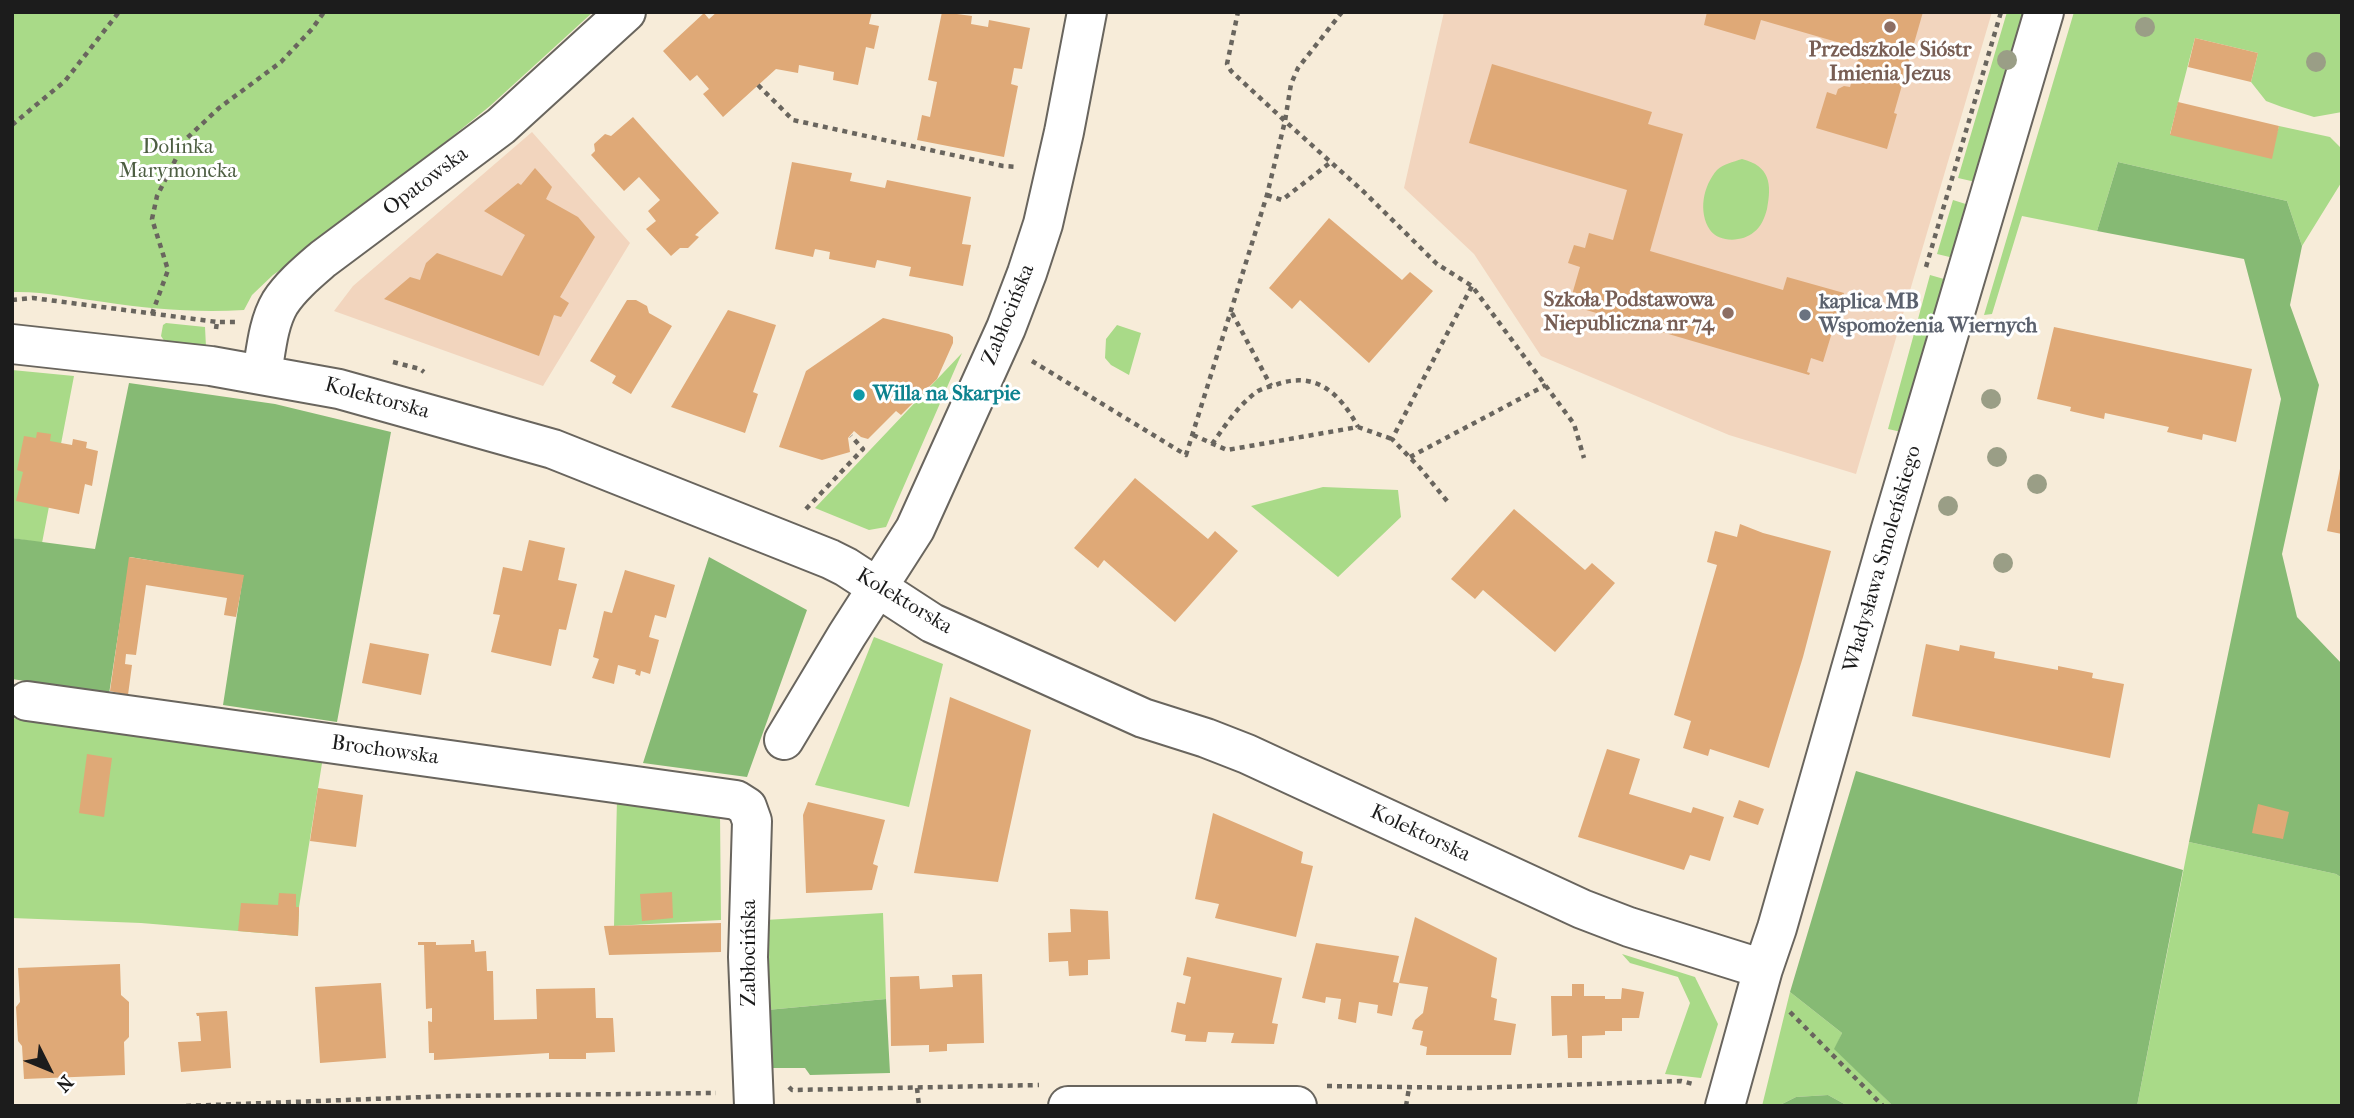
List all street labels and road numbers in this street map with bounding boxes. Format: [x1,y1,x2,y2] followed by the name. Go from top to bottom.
[379,142,473,222] street label: Opatowska
[977,261,1041,369] street label: Zabłocińska
[322,373,432,425] street label: Kolektorska
[1839,443,1927,675] street label: Władysława Smoleńskiego
[852,564,956,640] street label: Kolektorska
[330,731,440,771] street label: Brochowska
[1366,800,1474,868] street label: Kolektorska
[737,900,763,1006] street label: Zabłocińska

